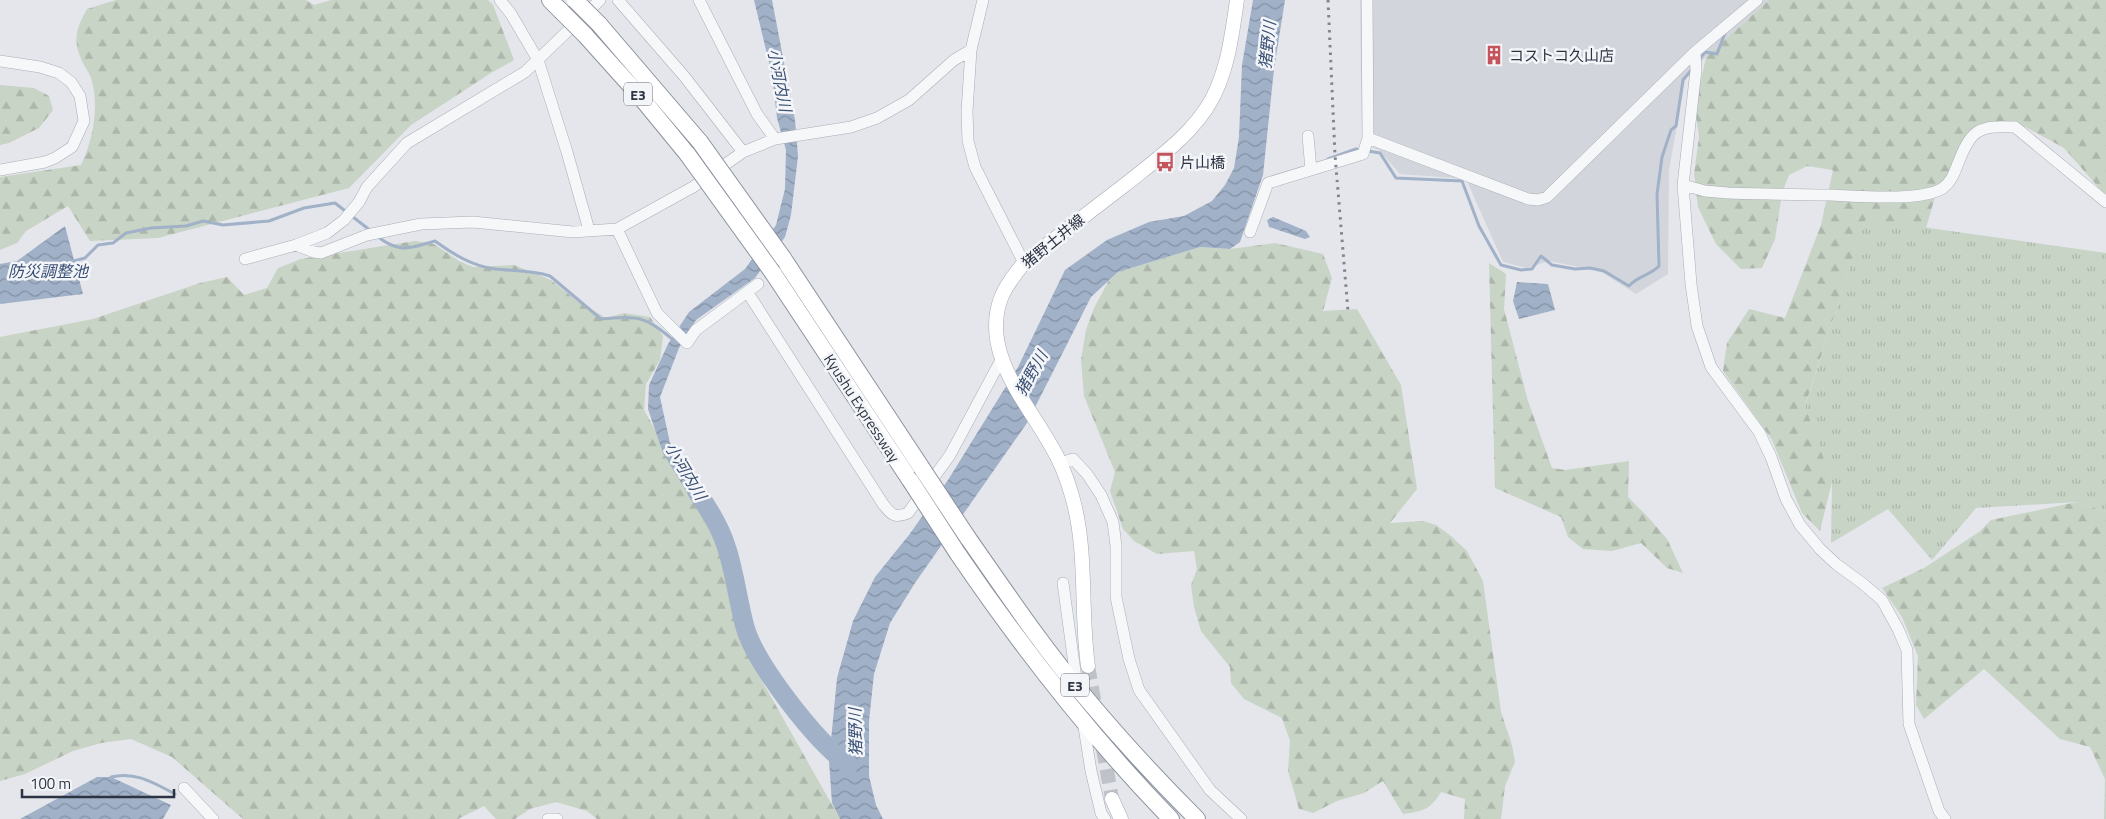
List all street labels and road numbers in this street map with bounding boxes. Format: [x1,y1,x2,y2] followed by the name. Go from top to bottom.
[624,82,652,106] road number: E3
[1017,208,1089,274] street label: 猪野土井線
[818,349,906,467] street label: Kyushu Expressway
[1061,674,1089,696] road number: E3

